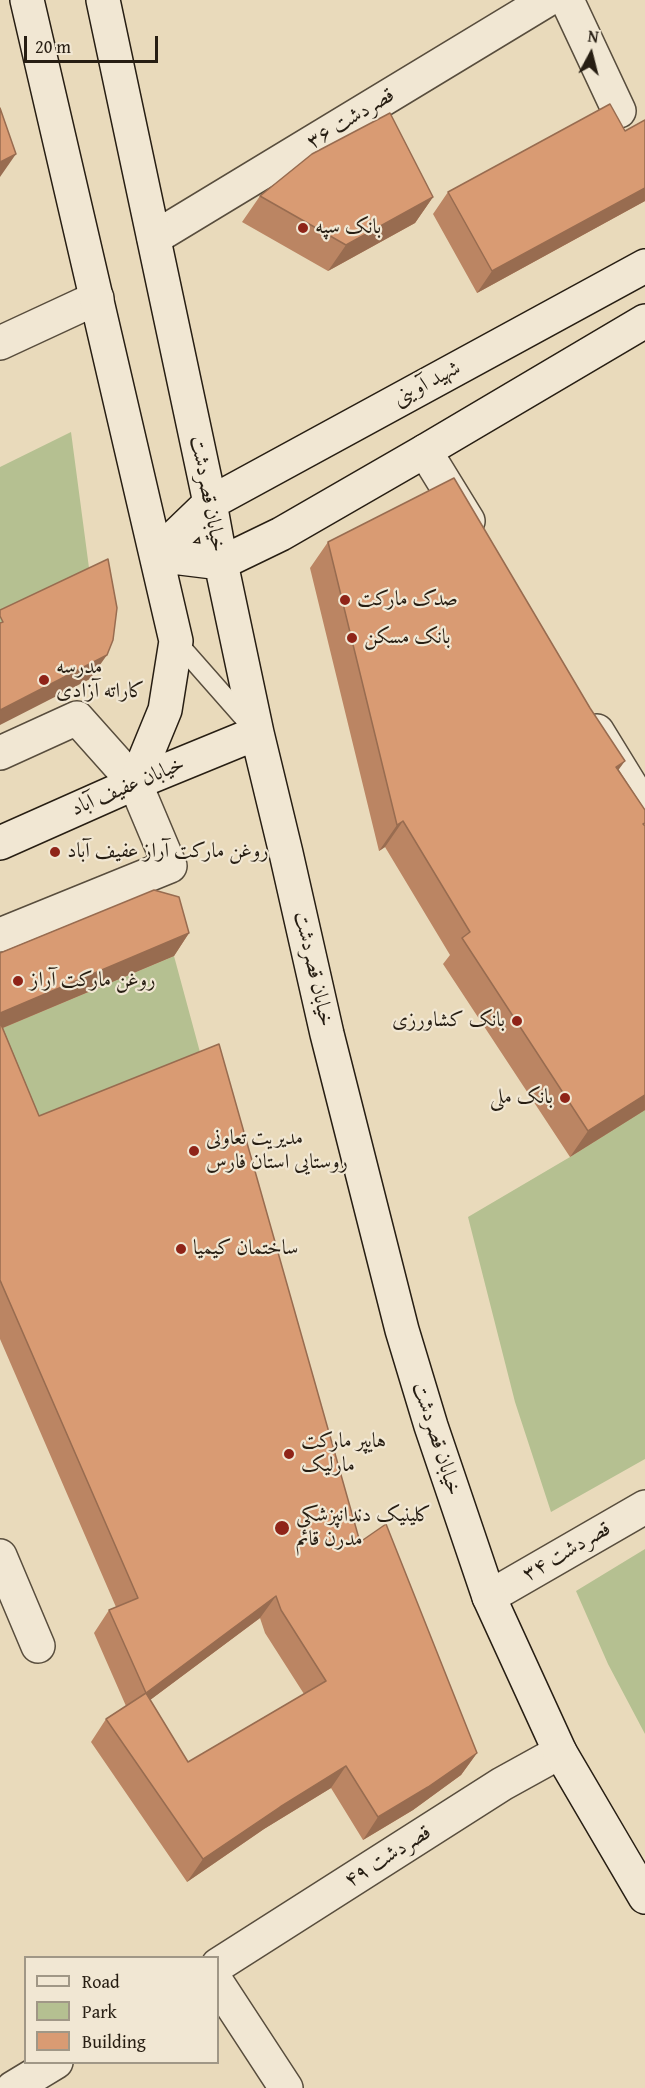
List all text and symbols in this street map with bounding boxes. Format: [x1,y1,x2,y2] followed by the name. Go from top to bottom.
[27,24,160,62] scale bar
[561,24,621,84] north arrow
[586,24,600,49] text: N
[35,33,71,60] text: 20 m
[303,83,399,155] street label: ۳۶ قصردشت
[315,215,381,241] place label: بانک سپه
[296,221,310,235] marker: بانک سپه
[389,356,465,412] street label: شهید آوینی
[183,434,231,554] street label: خیابان قصردشت
[357,587,458,613] place label: صدک مارکت
[338,593,352,607] marker: صدک مارکت
[364,625,451,651] place label: بانک مسکن
[345,631,359,645] marker: بانک مسکن
[56,655,145,705] place label: مدرسه کاراته آزادی
[37,673,51,687] marker: مدرسه کاراته آزادی
[68,752,188,822] street label: خیابان عفیف آباد
[67,839,269,865] place label: روغن مارکت آراز عفیف آباد
[48,845,62,859] marker: روغن مارکت آراز عفیف آباد
[288,909,338,1029] street label: خیابان قصردشت
[30,968,156,994] place label: روغن مارکت آراز
[11,974,25,988] marker: روغن مارکت آراز
[392,1008,505,1034] place label: بانک کشاورزی
[510,1014,524,1028] marker: بانک کشاورزی
[490,1085,553,1111] place label: بانک ملی
[558,1091,572,1105] marker: بانک ملی
[206,1126,348,1176] place label: مدیریت تعاونی روستایی استان فارس
[187,1144,201,1158] marker: مدیریت تعاونی روستایی استان فارس
[193,1236,298,1262] place label: ساختمان کیمیا
[174,1242,188,1256] marker: ساختمان کیمیا
[406,1379,466,1499] street label: خیابان قصردشت
[301,1429,386,1479] place label: هایپر مارکت مارلیک
[282,1447,296,1461] marker: هایپر مارکت مارلیک
[296,1503,431,1553] place label: کلینیک دندانپزشکی مدرن قائم
[518,1517,616,1587] street label: قصردشت ۳۴
[273,1519,291,1537] marker: کلینیک دندانپزشکی مدرن قائم
[340,1820,436,1894] street label: قصردشت ۴۹
[24,1956,219,2064] legend
[82,1968,120,1995] text: Road
[82,1998,117,2025] text: Park
[82,2028,146,2055] text: Building

